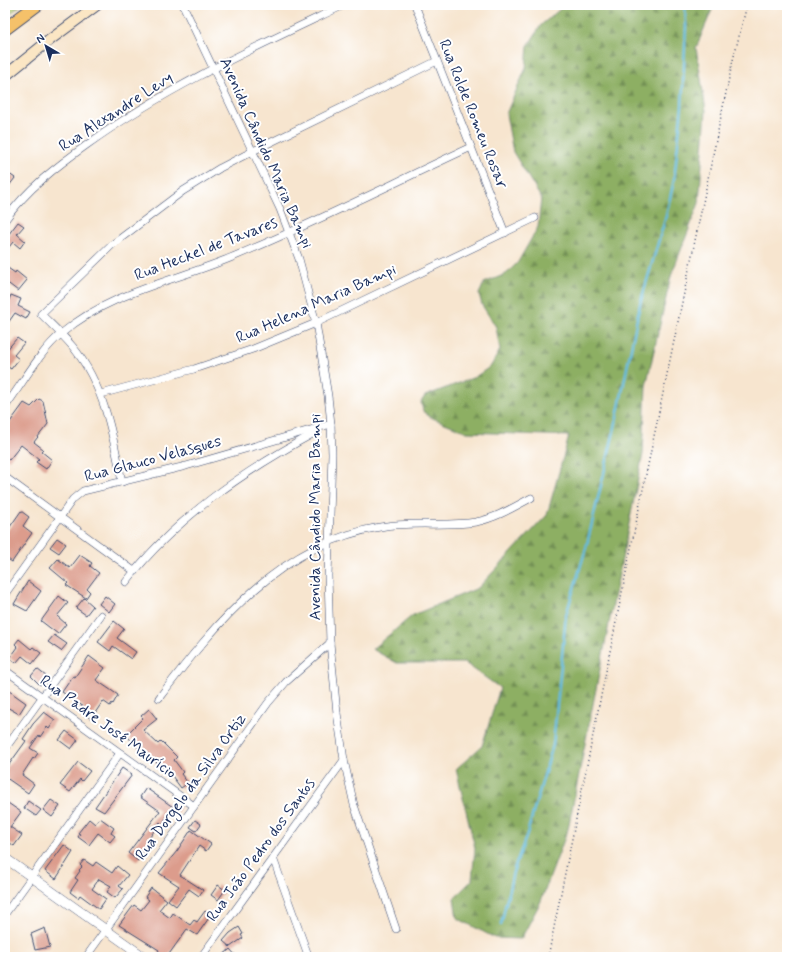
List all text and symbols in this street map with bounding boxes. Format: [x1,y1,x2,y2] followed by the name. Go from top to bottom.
[26,26,66,66] north arrow
[33,31,48,47] text: N
[434,36,513,192] street label: Rua Rolde Romeu Rosar
[214,54,318,252] street label: Avenida Cândido Maria Bampi
[55,67,177,157] street label: Rua Alexandre Levy
[131,212,281,286] street label: Rua Heckel de Tavares
[233,259,400,349] street label: Rua Helena Maria Bampi
[305,413,326,620] street label: Avenida Cândido Maria Bampi
[82,431,224,487] street label: Rua Glauco Velasques
[35,670,181,784] street label: Rua Padre José Maurício
[131,709,252,865] street label: Rua Dorgelo da Silva Ortiz
[202,774,320,926] street label: Rua João Pedro dos Santos

